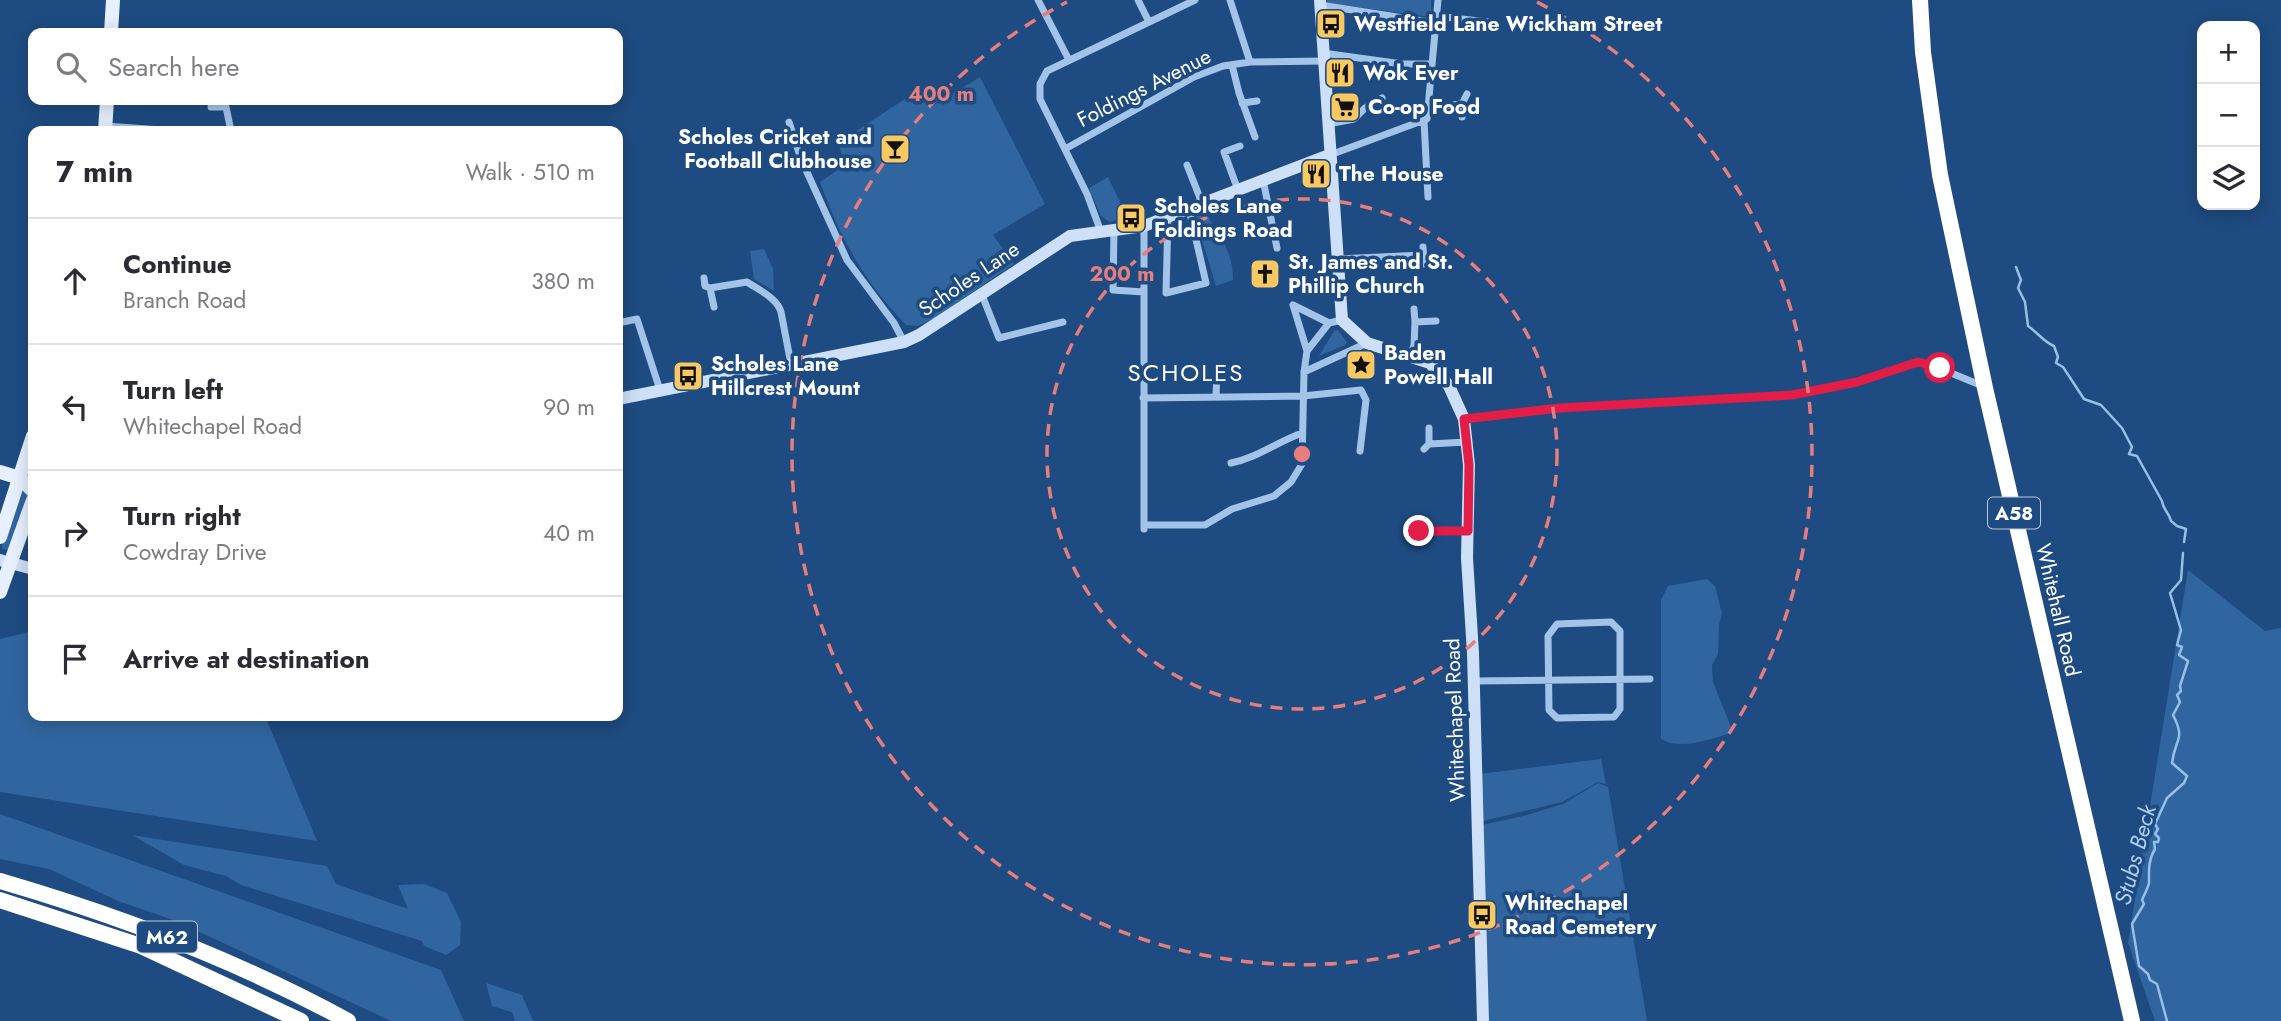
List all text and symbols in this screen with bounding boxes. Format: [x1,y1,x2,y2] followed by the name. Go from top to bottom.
[1314,7,1348,41] bus stop icon: Westfield Lane Wickham Street
[1354,9,1662,39] place label: Westfield Lane Wickham Street
[2197,21,2260,210] map controls
[2197,21,2260,84] button: +
[28,28,623,105] search box
[1072,41,1216,135] street label: Foldings Avenue
[52,48,90,86] icon: search
[108,48,240,86] text: Search here
[1323,56,1357,90] restaurant icon: Wok Ever
[1363,58,1459,88] place label: Wok Ever
[908,79,974,109] text: 400 m
[2197,84,2260,147] button: −
[1328,90,1362,124] supermarket icon: Co-op Food
[1368,92,1480,122] place label: Co-op Food
[678,122,872,176] place label: Scholes Cricket and Football Clubhouse
[878,132,912,166] bar icon: Scholes Cricket and Football Clubhouse
[2197,147,2260,210] button: layers
[56,150,133,193] text: 7 min
[465,155,595,189] text: Walk · 510 m
[1299,157,1333,191] restaurant icon: The House
[1339,159,1444,189] place label: The House
[1154,191,1293,245] place label: Scholes Lane Foldings Road
[1114,201,1148,235] bus stop icon: Scholes Lane Foldings Road
[913,234,1026,324] street label: Scholes Lane
[123,245,232,283] text: Continue
[1288,247,1453,301] place label: St. James and St. Phillip Church
[1248,257,1282,291] church icon: St. James and St. Phillip Church
[1089,259,1155,289] text: 200 m
[56,262,94,300] icon: ahead
[531,264,595,298] text: 380 m
[123,283,246,317] text: Branch Road
[1384,338,1493,392] place label: Baden Powell Hall
[1344,348,1378,382] place icon: Baden Powell Hall
[711,349,860,403] place label: Scholes Lane Hillcrest Mount
[1924,352,1955,383] route start
[1128,355,1244,390] district label: SCHOLES
[671,359,705,393] bus stop icon: Scholes Lane Hillcrest Mount
[123,371,223,409] text: Turn left
[56,388,94,426] icon: left
[543,390,595,424] text: 90 m
[123,409,302,443] text: Whitechapel Road
[1290,442,1314,466] centre of rings
[123,497,241,535] text: Turn right
[1988,498,2040,528] road number: A58
[56,514,94,552] icon: right
[1403,515,1434,546] route end
[543,516,595,550] text: 40 m
[123,535,267,569] text: Cowdray Drive
[2028,541,2088,679] street label: Whitehall Road
[1437,638,1473,802] street label: Whitechapel Road
[56,640,94,678] icon: arrive
[123,640,370,678] text: Arrive at destination
[2105,800,2165,909] water label: Stubs Beck
[1505,888,1658,942] place label: Whitechapel Road Cemetery
[1465,898,1499,932] bus stop icon: Whitechapel Road Cemetery
[137,922,197,953] road number: M62

